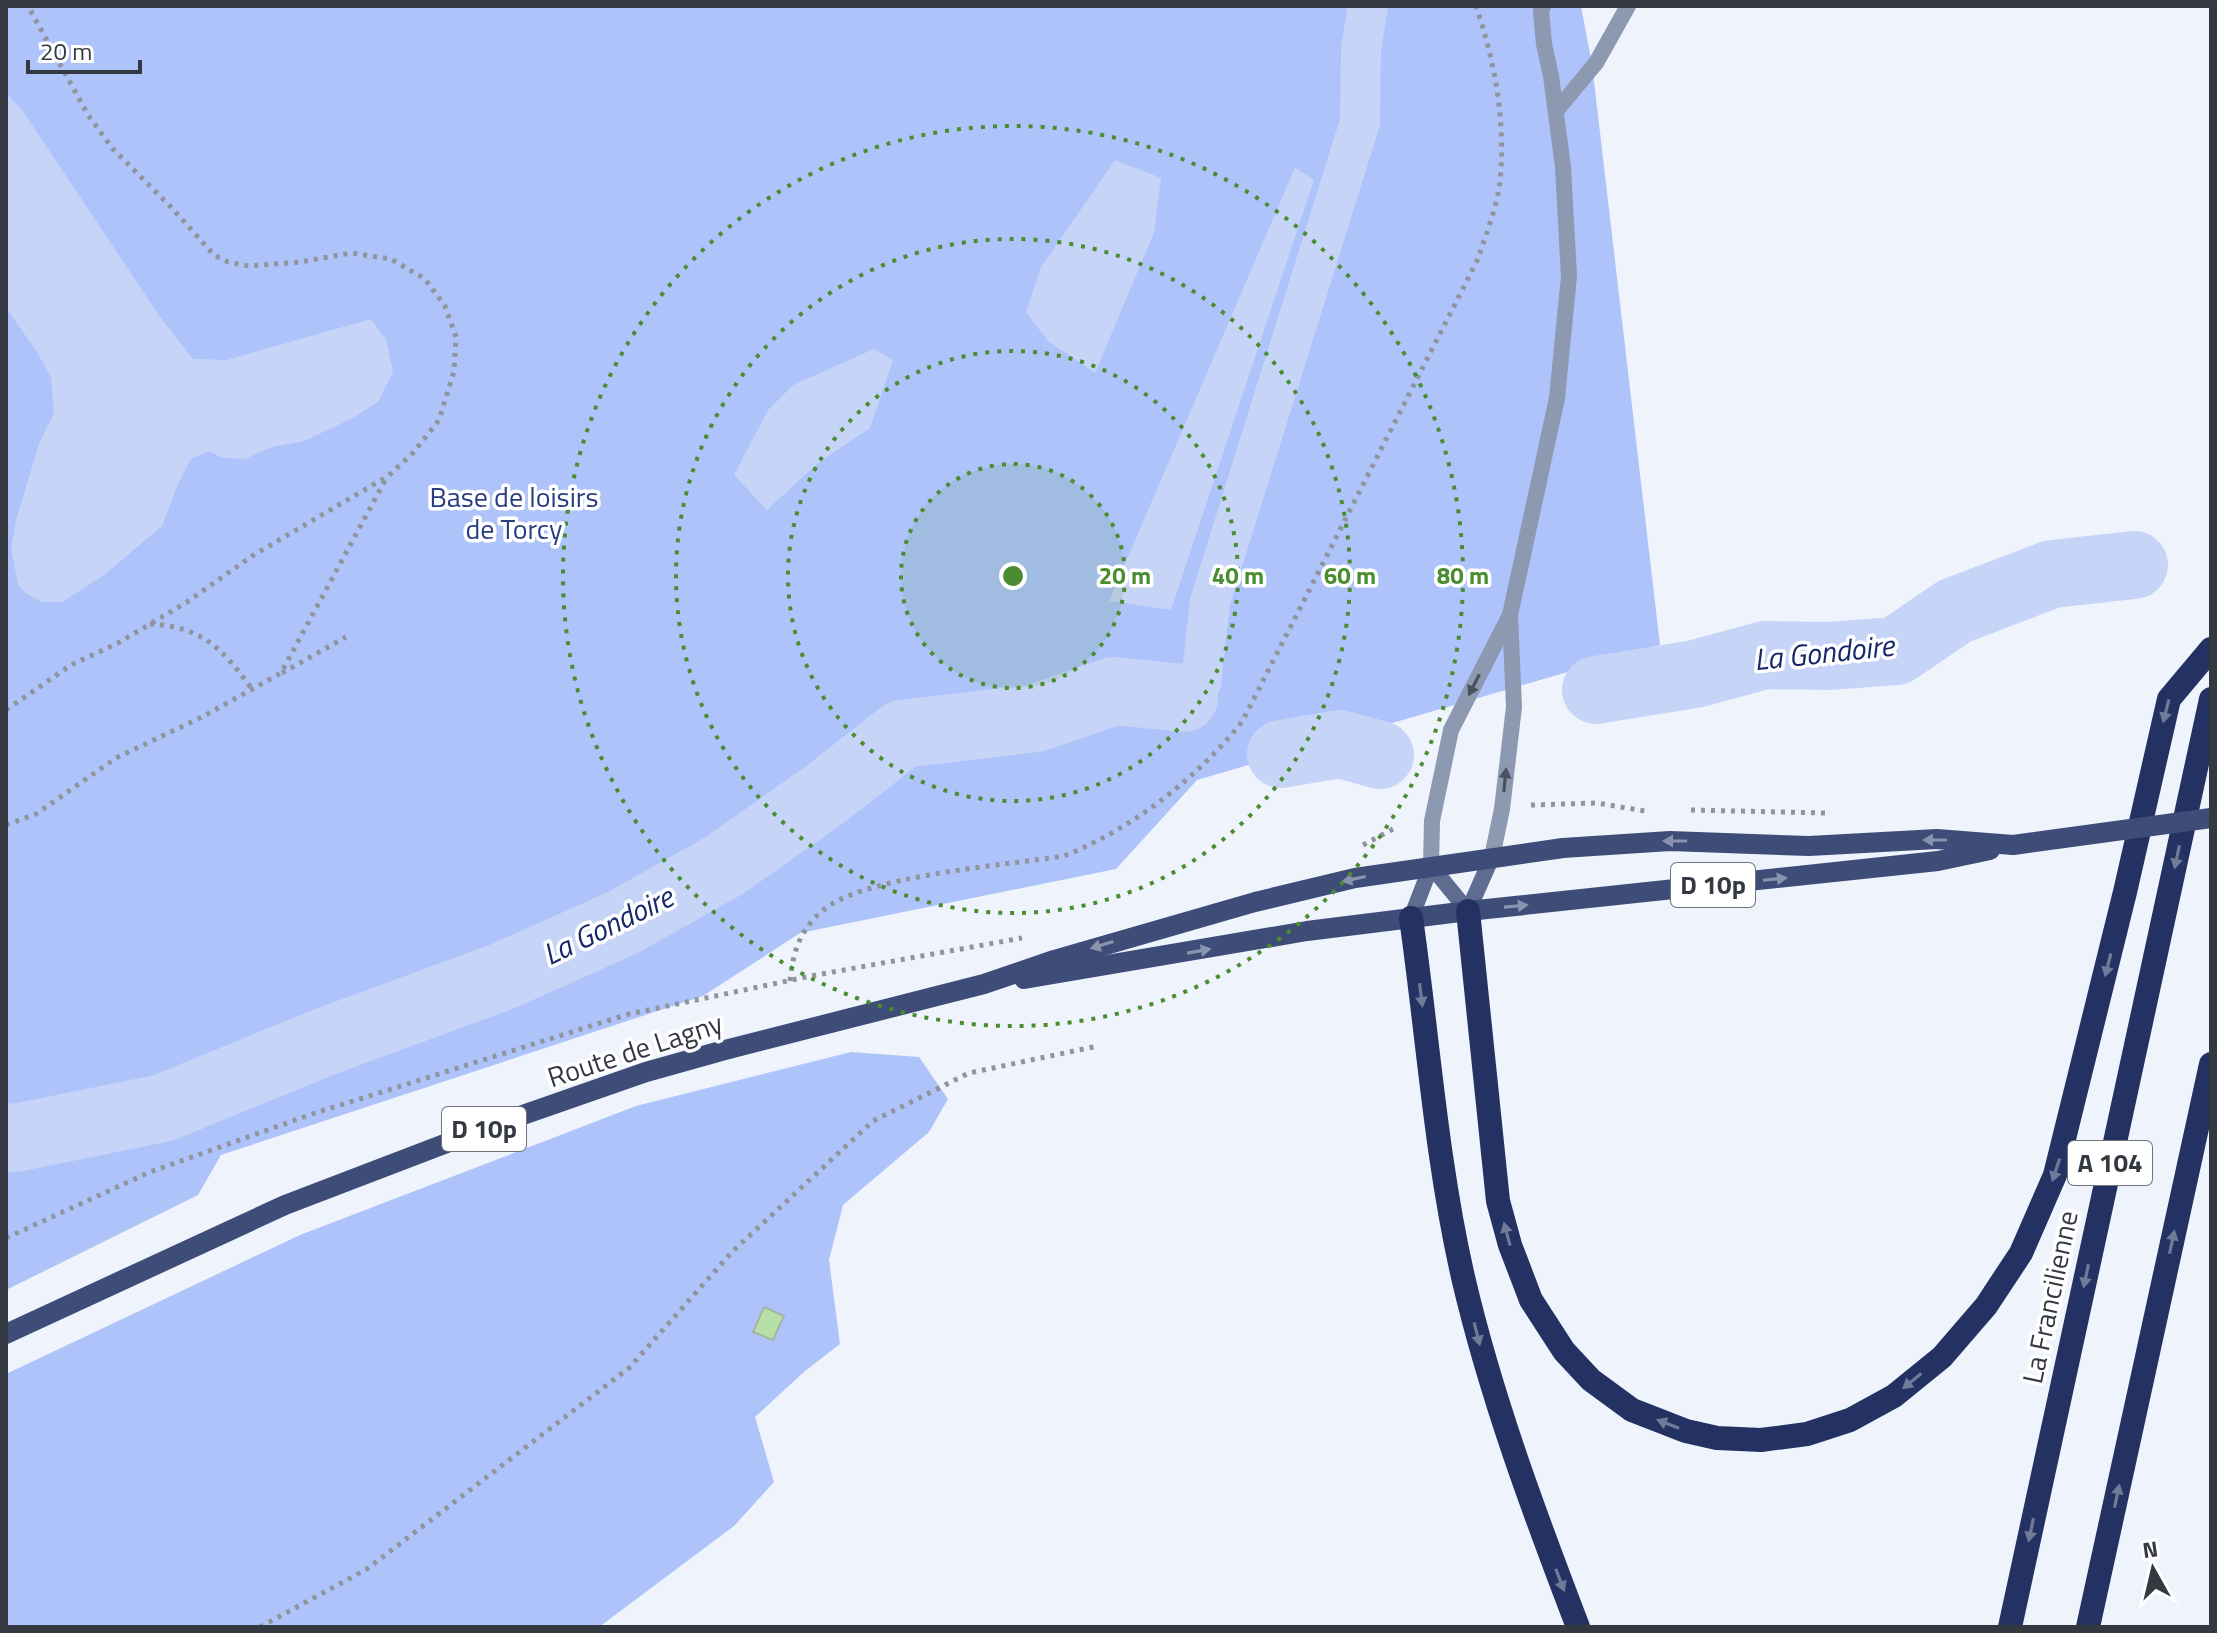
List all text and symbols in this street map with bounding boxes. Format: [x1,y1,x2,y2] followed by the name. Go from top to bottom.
[28,24,140,74] scale bar
[40,33,92,69] text: 20 m
[430,475,598,550] park label: Base de loisirs de Torcy
[1099,557,1151,593] text: 20 m
[1212,557,1264,593] text: 40 m
[1324,557,1376,593] text: 60 m
[1437,557,1489,593] text: 80 m
[999,562,1027,590] centre of rings
[1752,622,1898,682] water label: La Gondoire
[1468,673,1481,696] one-way arrow
[2159,699,2172,724] one-way arrow
[1499,767,1512,792] one-way arrow
[1922,834,1947,846] one-way arrow
[1662,835,1687,848] one-way arrow
[2170,845,2183,870] one-way arrow
[1671,863,1755,907] road number: D 10p
[1763,872,1788,885] one-way arrow
[534,873,683,977] water label: La Gondoire
[1341,873,1366,886] one-way arrow
[1504,900,1529,913] one-way arrow
[1090,939,1114,952] one-way arrow
[1187,944,1212,956] one-way arrow
[2101,952,2114,977] one-way arrow
[1415,983,1428,1008] one-way arrow
[542,1001,728,1098] street label: Route de Lagny
[442,1107,526,1151] road number: D 10p
[2068,1141,2152,1185] road number: A 104
[2049,1158,2062,1182] one-way arrow
[2010,1206,2089,1387] street label: La Francilienne
[1500,1221,1513,1245] one-way arrow
[2166,1229,2179,1254] one-way arrow
[2079,1263,2092,1288] one-way arrow
[1471,1322,1483,1347] one-way arrow
[1902,1373,1922,1389] one-way arrow
[1656,1417,1680,1430] one-way arrow
[2111,1483,2124,1508] one-way arrow
[2024,1517,2037,1542] one-way arrow
[2113,1529,2193,1609] north arrow
[2140,1531,2160,1567] text: N
[1554,1568,1567,1592] one-way arrow

